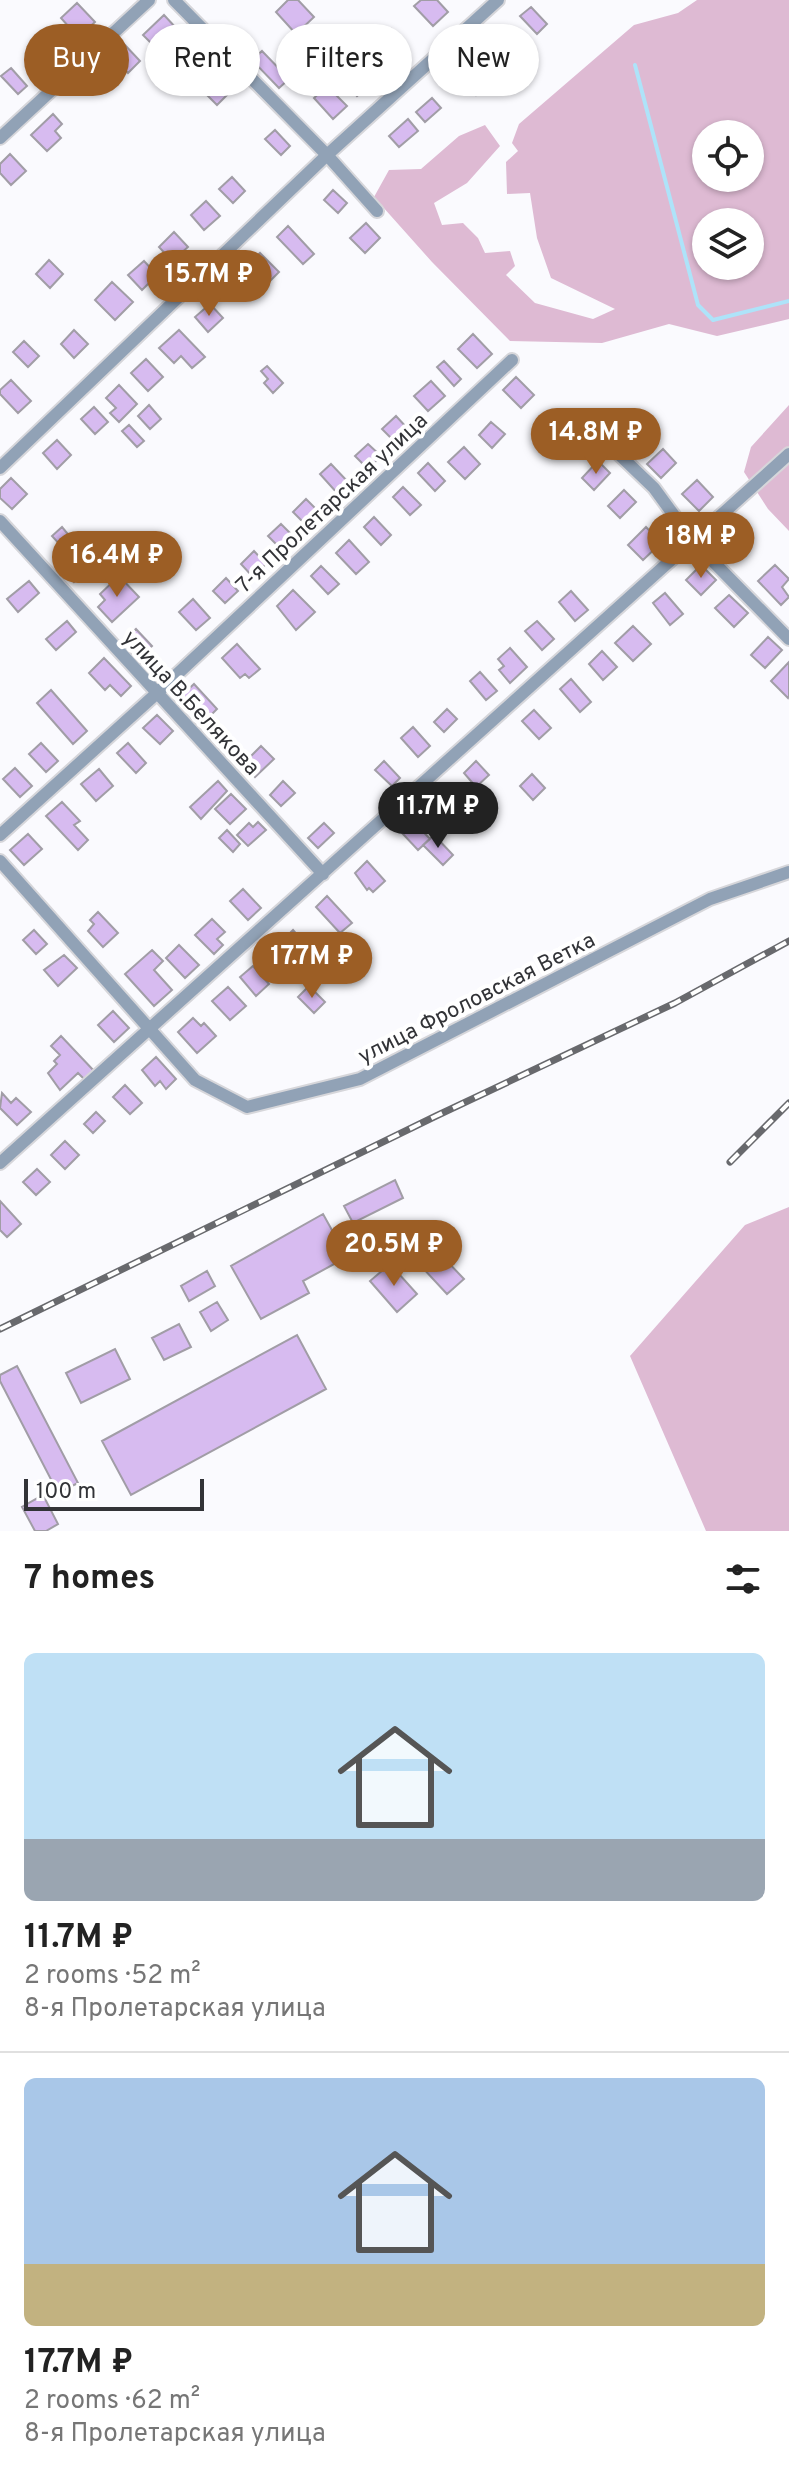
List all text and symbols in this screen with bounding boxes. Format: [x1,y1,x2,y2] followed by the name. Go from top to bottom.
[24,24,129,96] chip: Buy
[145,24,260,96] chip: Rent
[276,24,412,96] chip: Filters
[428,24,539,96] chip: New
[692,120,764,280] map controls
[692,120,764,192] button: locate
[692,208,764,280] button: layers
[135,250,283,318] pin: 15.7M ₽
[165,259,253,292] text: 15.7M ₽
[231,408,434,600] street label: 7-я Пролетарская улица
[522,408,670,476] pin: 14.8M ₽
[549,417,643,450] text: 14.8M ₽
[645,512,757,580] pin: 18M ₽
[665,521,737,554] text: 18M ₽
[43,531,191,599] pin: 16.4M ₽
[70,540,164,573] text: 16.4M ₽
[116,625,264,782] street label: улица В.Белякова
[364,782,512,850] pin: 11.7M ₽
[396,791,480,824] text: 11.7M ₽
[354,928,600,1071] street label: улица Фроловская Ветка
[238,932,386,1000] pin: 17.7M ₽
[270,941,354,974] text: 17.7M ₽
[320,1220,468,1288] pin: 20.5M ₽
[344,1229,444,1262] text: 20.5M ₽
[24,1475,204,1511] scale bar
[36,1479,96,1506] text: 100 m
[721,1557,765,1601] icon: filters
[24,1558,155,1601] text: 7 homes
[323,1705,467,1849] icon: home
[24,1917,133,1960] text: 11.7M ₽
[24,1960,201,1993] text: 2 rooms · 52 m²
[24,1993,326,2026] text: 8-я Пролетарская улица
[323,2130,467,2274] icon: home
[24,2342,133,2385] text: 17.7M ₽
[24,2385,200,2418] text: 2 rooms · 62 m²
[24,2418,326,2451] text: 8-я Пролетарская улица

